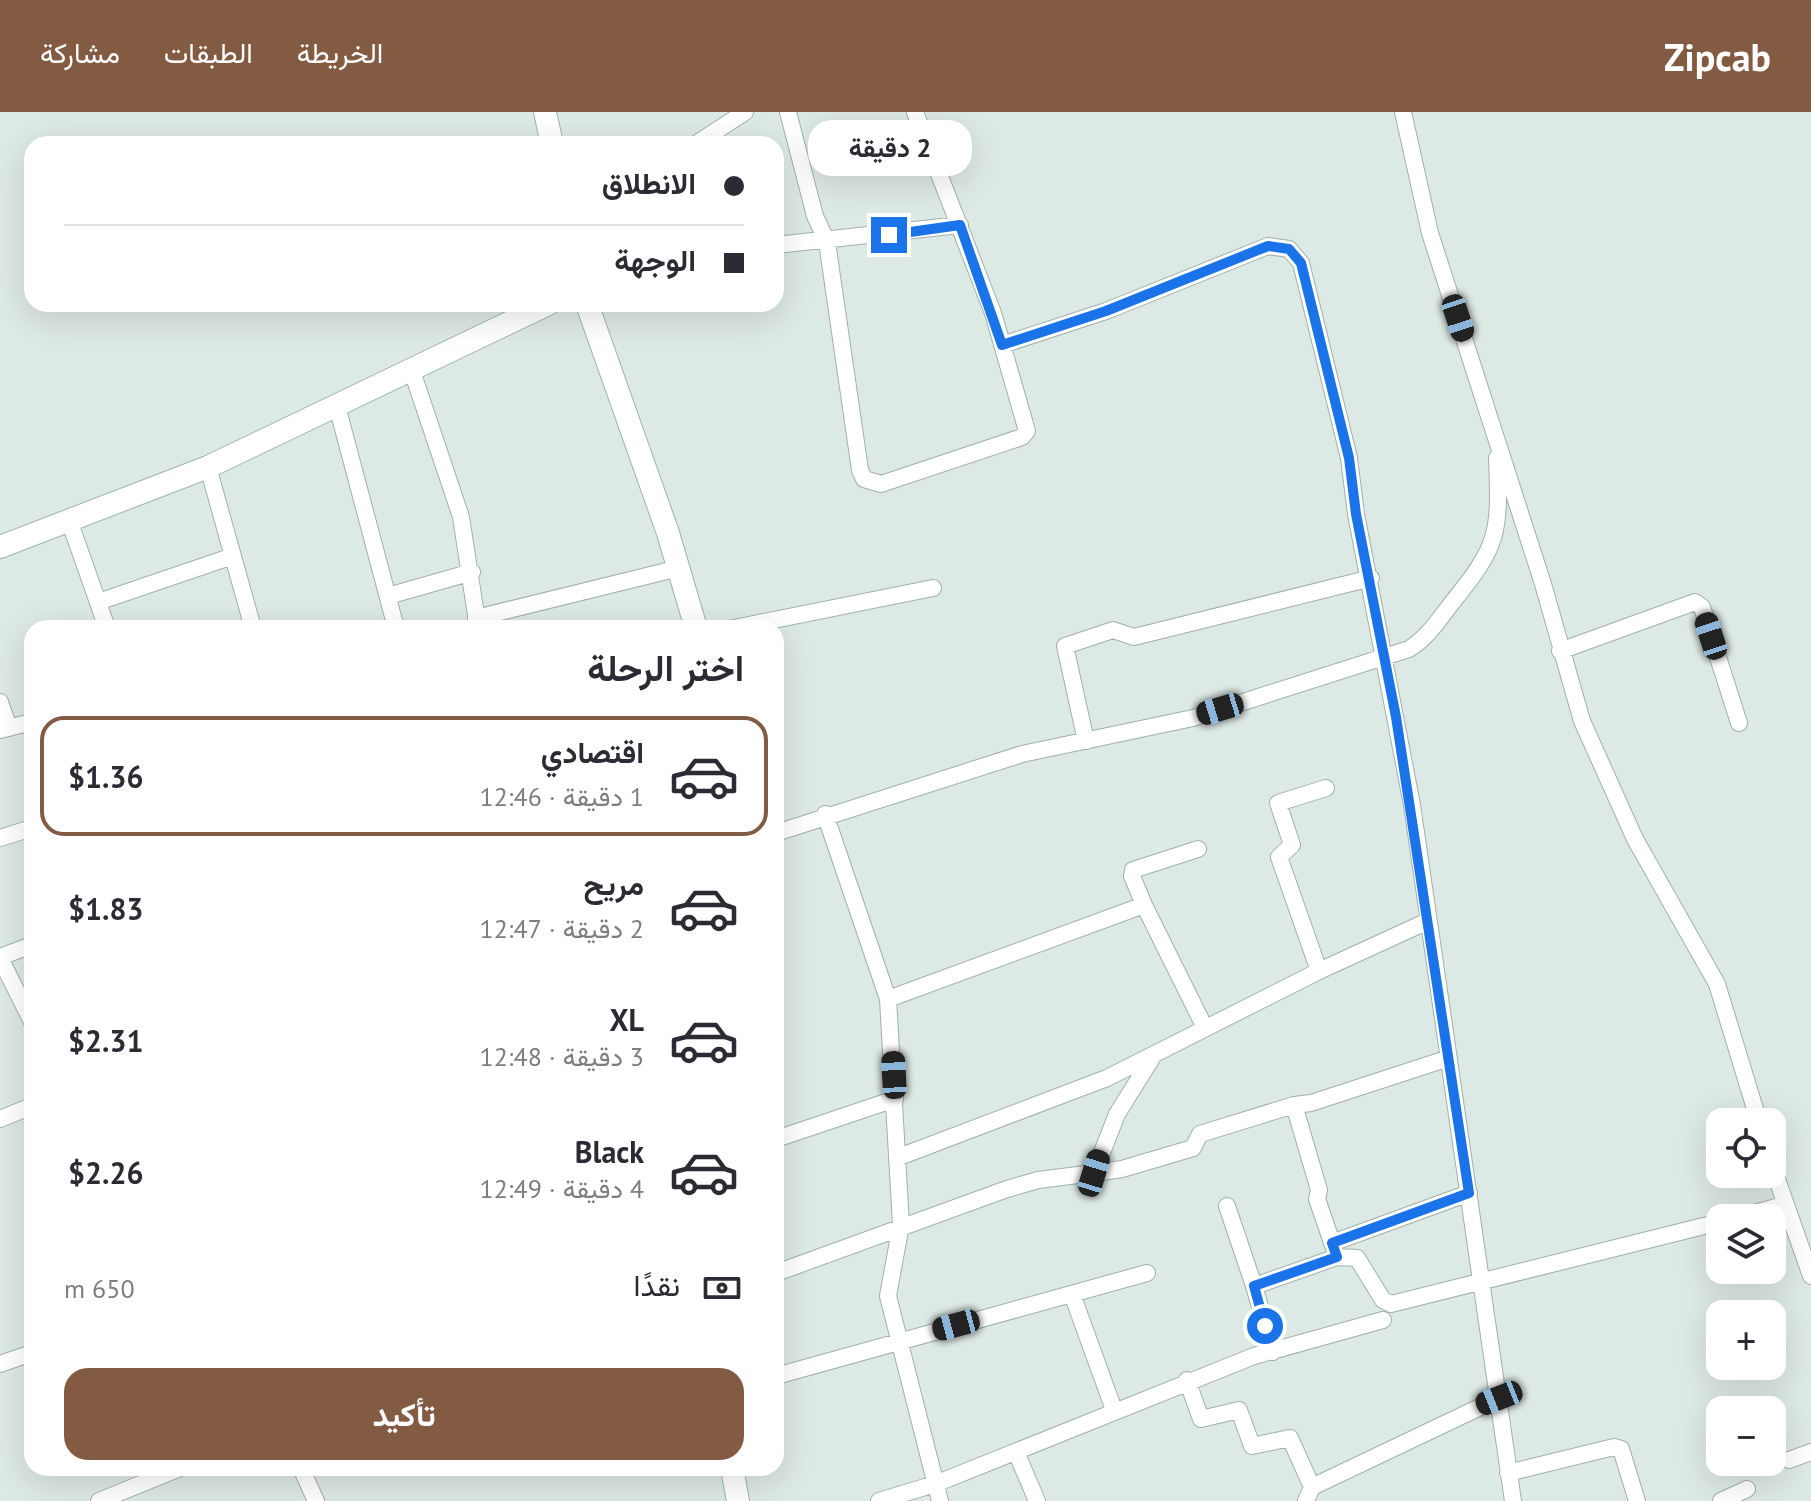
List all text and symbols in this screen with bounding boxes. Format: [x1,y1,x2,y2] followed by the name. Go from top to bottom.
[1664,32,1771,81] text: Zipcab
[40,34,120,71] text: مشاركة
[164,34,253,71] text: الطبقات
[297,34,383,71] text: الخريطة
[807,119,971,175] callout: 2 دقيقة
[849,131,931,164] text: 2 دقيقة
[602,163,696,202] text: الانطلاق
[871,217,907,253] route end
[614,240,696,279] text: الوجهة
[1439,291,1477,345] car
[1692,609,1730,663] car
[587,644,744,691] text: اختر الرحلة
[1194,691,1246,727] car
[541,732,644,771] text: اقتصادي
[668,740,740,812] icon: car
[68,757,143,796] text: $1.36
[480,780,644,813] text: 1 دقيقة · 12:46
[584,864,644,903] text: مريح
[668,872,740,944] icon: car
[68,889,143,928] text: $1.83
[480,912,644,945] text: 2 دقيقة · 12:47
[610,1000,644,1039] text: XL
[668,1004,740,1076] icon: car
[68,1021,143,1060] text: $2.31
[480,1040,644,1073] text: 3 دقيقة · 12:48
[881,1050,907,1100] car
[1706,1108,1786,1476] map controls
[1706,1108,1786,1188] button: locate
[575,1132,644,1171] text: Black
[668,1136,740,1208] icon: car
[1076,1147,1112,1199] car
[68,1153,143,1192] text: $2.26
[480,1172,644,1205] text: 4 دقيقة · 12:49
[1706,1204,1786,1284] button: layers
[634,1265,680,1304] text: نقدًا
[700,1266,744,1310] icon: cash
[64,1272,135,1305] text: 650 m
[1706,1300,1786,1380] button: +
[930,1307,982,1343] car
[1247,1308,1283,1344] route start
[64,1368,744,1460] button: تأكيد
[1472,1378,1526,1418] car
[1706,1396,1786,1476] button: −

